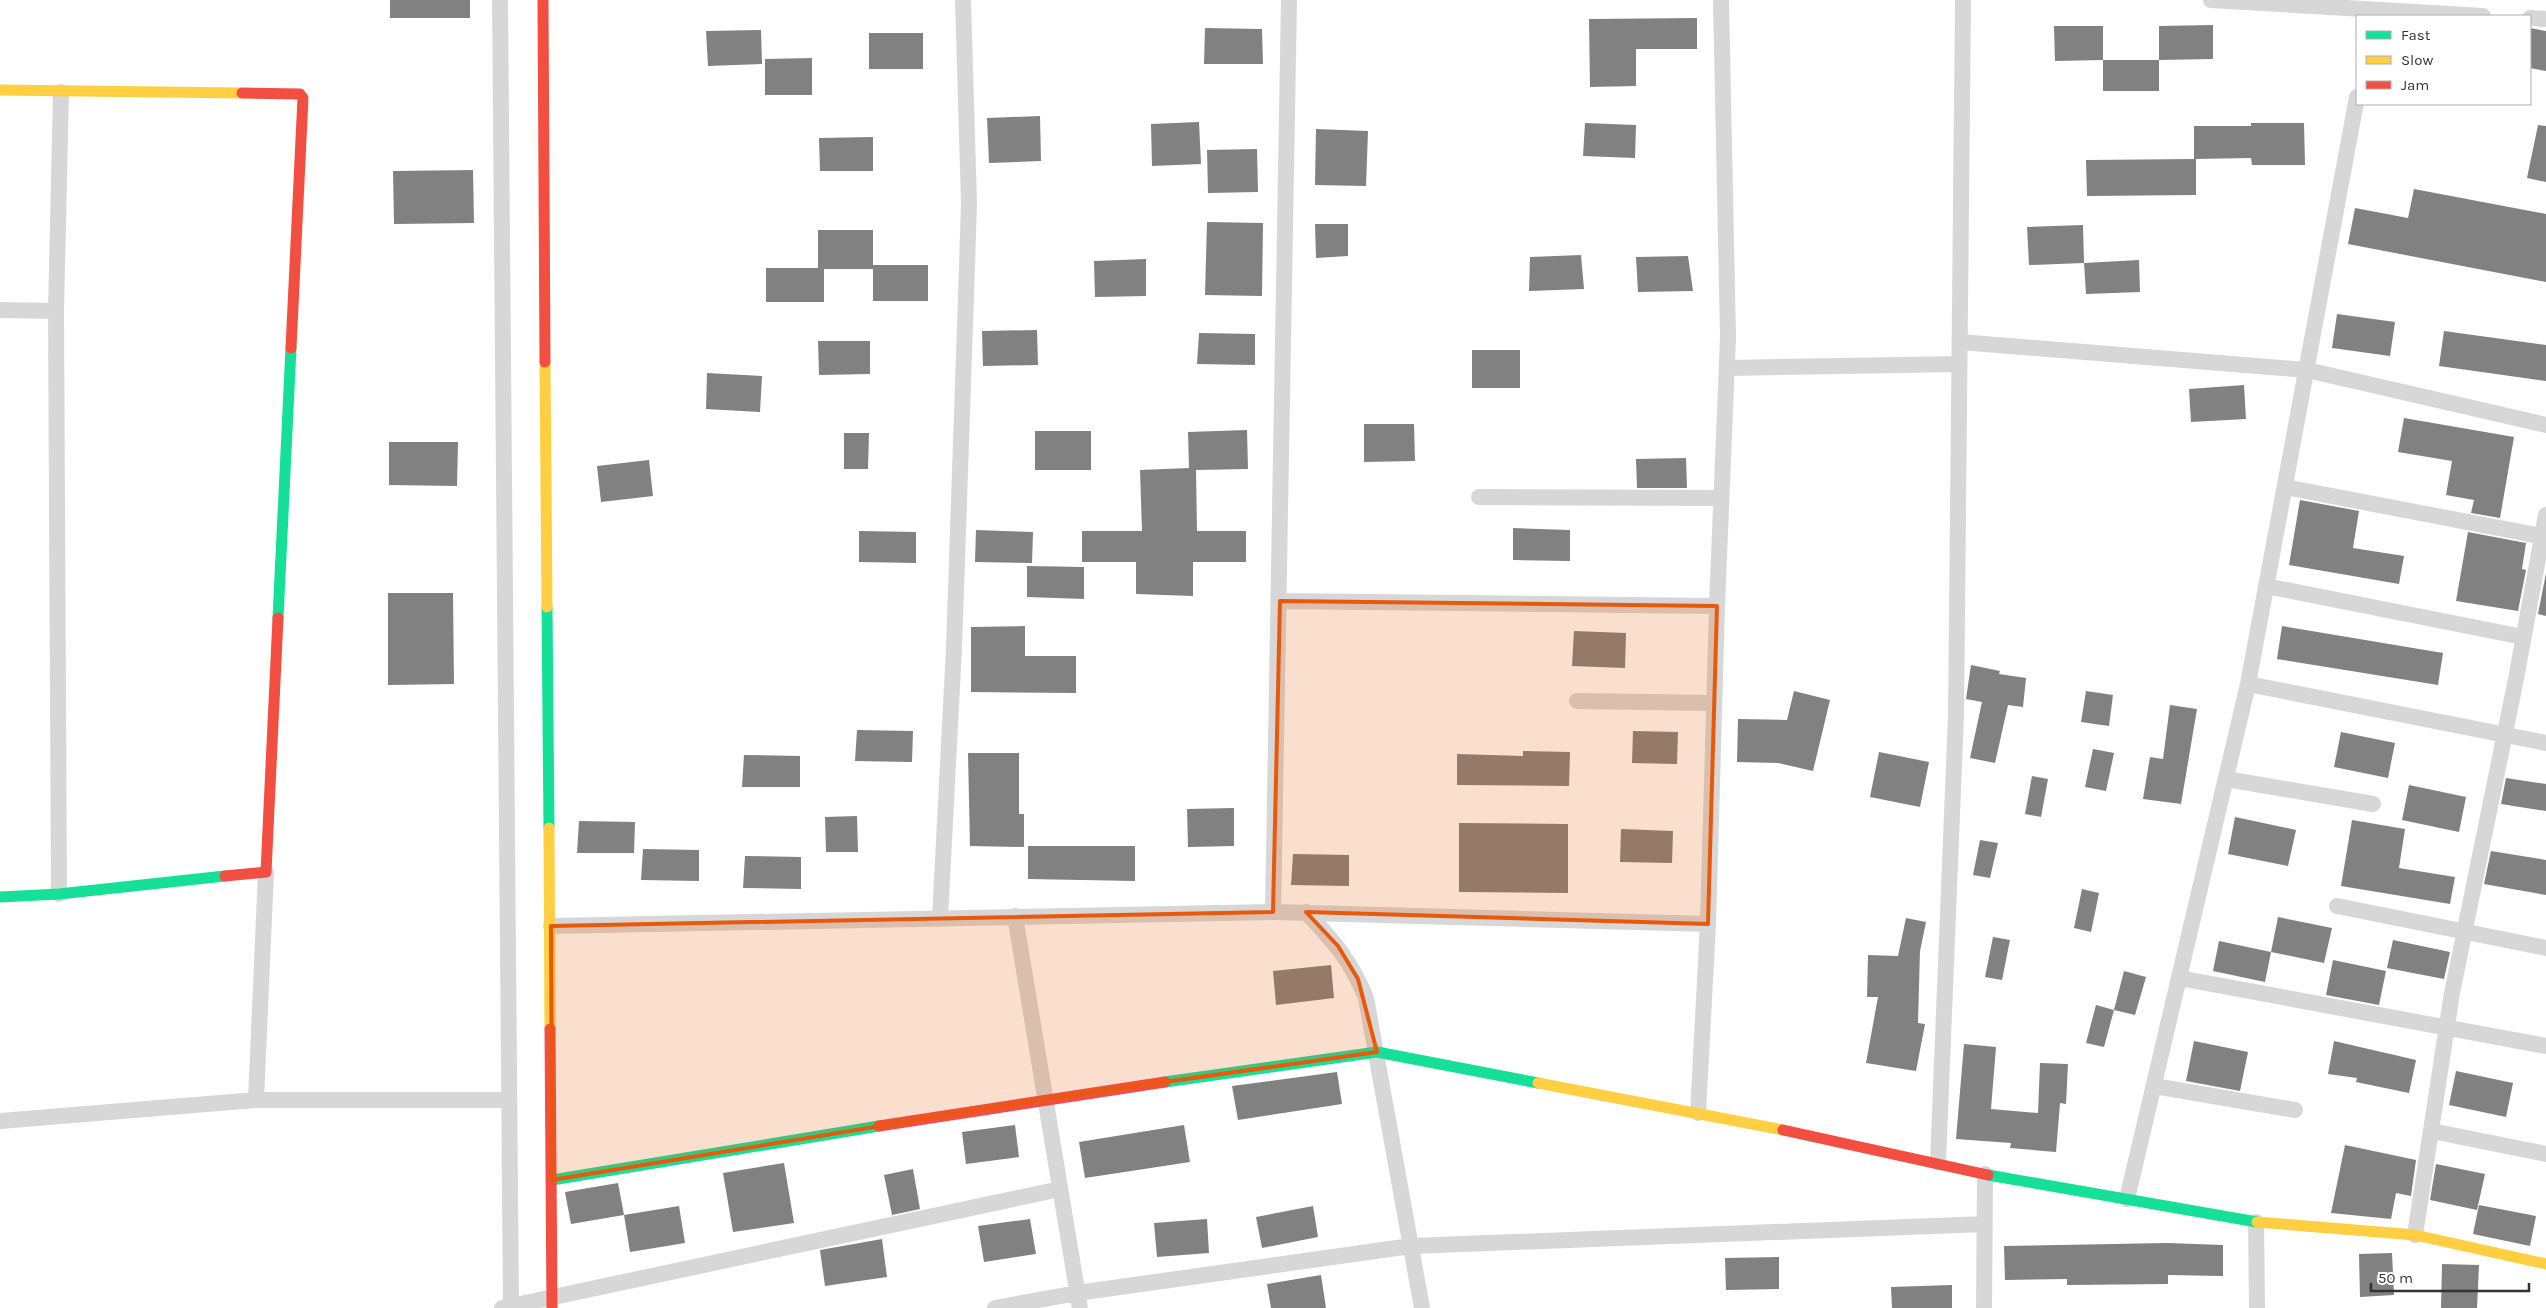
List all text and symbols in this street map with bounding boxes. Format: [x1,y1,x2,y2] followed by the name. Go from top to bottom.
[2356,15,2531,105] legend
[2401,26,2431,44] text: Fast
[2401,51,2433,69] text: Slow
[2401,76,2429,94] text: Jam
[2371,1260,2528,1292] scale bar
[2378,1269,2413,1287] text: 50 m

